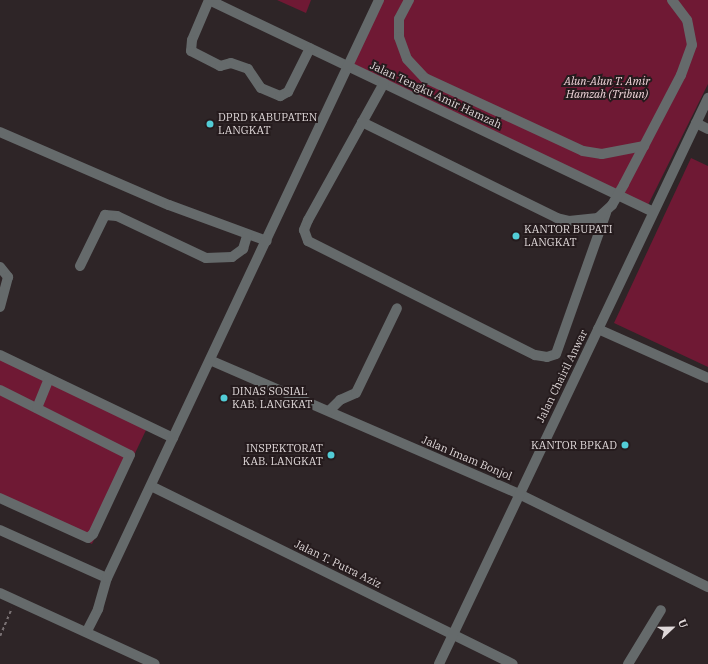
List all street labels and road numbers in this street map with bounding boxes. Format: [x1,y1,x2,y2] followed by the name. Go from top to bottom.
[368,59,504,131] street label: Jalan Tengku Amir Hamzah
[534,328,590,424] street label: Jalan Chairil Anwar
[420,433,514,483] street label: Jalan Imam Bonjol
[292,537,384,591] street label: Jalan T. Putra Aziz

